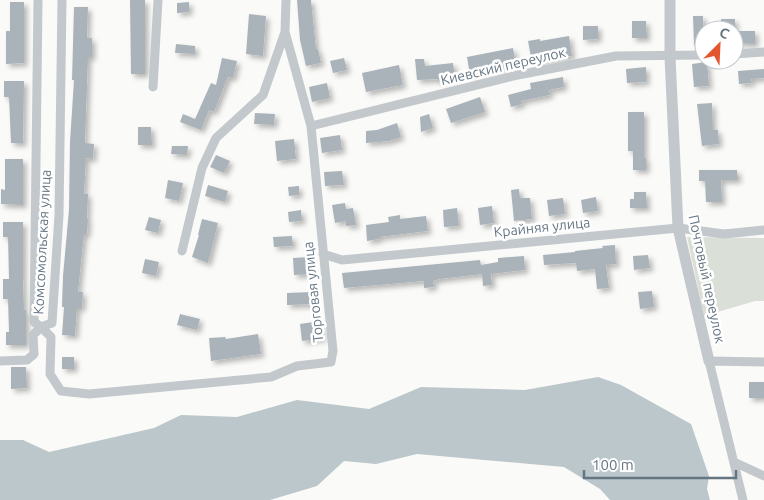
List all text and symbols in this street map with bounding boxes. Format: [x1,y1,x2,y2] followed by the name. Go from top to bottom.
[694,20,744,70] north arrow
[717,24,732,42] text: С
[439,44,567,88] street label: Киевский переулок
[30,169,54,315] street label: Комсомольская улица
[686,213,728,345] street label: Почтовый переулок
[493,214,591,240] street label: Крайняя улица
[300,241,326,343] street label: Торговая улица
[584,448,736,480] scale bar
[592,456,634,473] text: 100 m

